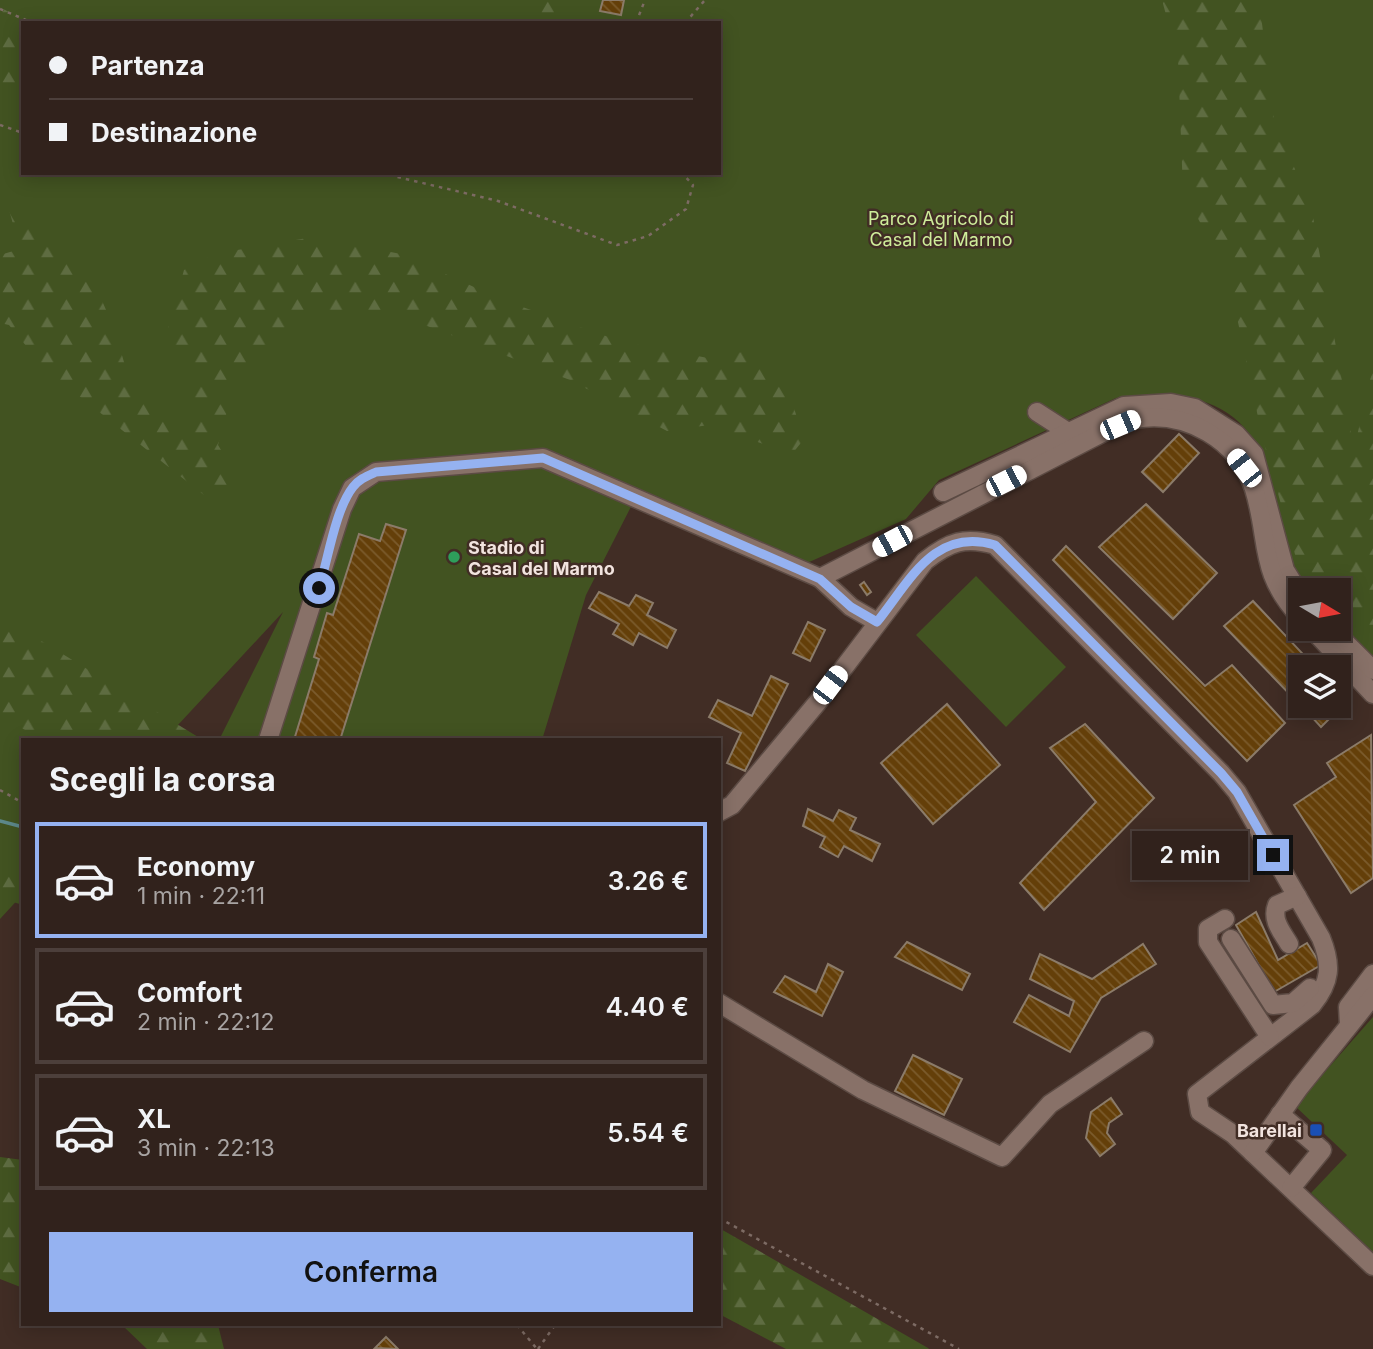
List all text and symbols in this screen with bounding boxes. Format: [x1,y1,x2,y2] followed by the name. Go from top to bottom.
[91,50,205,81] text: Partenza
[91,117,257,148] text: Destinazione
[868,208,1014,250] park label: Parco Agricolo di Casal del Marmo
[1097,407,1144,443] car
[1223,445,1266,491] car
[983,462,1030,500] car
[869,522,916,560] car
[468,537,615,579] place label: Stadio di Casal del Marmo
[446,549,462,565] marker: Stadio di Casal del Marmo
[303,572,335,604] route start
[1288,578,1351,640] north arrow
[1288,578,1351,718] map controls
[1288,655,1351,718] button: layers
[809,662,852,708] car
[49,760,276,799] text: Scegli la corsa
[1133,830,1248,880] callout: 2 min
[1257,839,1289,871] route end
[1160,841,1220,869] text: 2 min
[53,849,116,912] icon: car
[137,851,255,882] text: Economy
[608,865,689,896] text: 3.26 €
[137,882,265,910] text: 1 min · 22:11
[53,975,116,1038] icon: car
[137,977,242,1008] text: Comfort
[606,991,689,1022] text: 4.40 €
[137,1008,274,1036] text: 2 min · 22:12
[53,1101,116,1164] icon: car
[137,1103,171,1134] text: XL
[607,1117,689,1148] text: 5.54 €
[1237,1120,1302,1141] place label: Barellai
[1308,1122,1324,1138] marker: Barellai
[137,1134,275,1162] text: 3 min · 22:13
[49,1232,693,1312] button: Conferma

